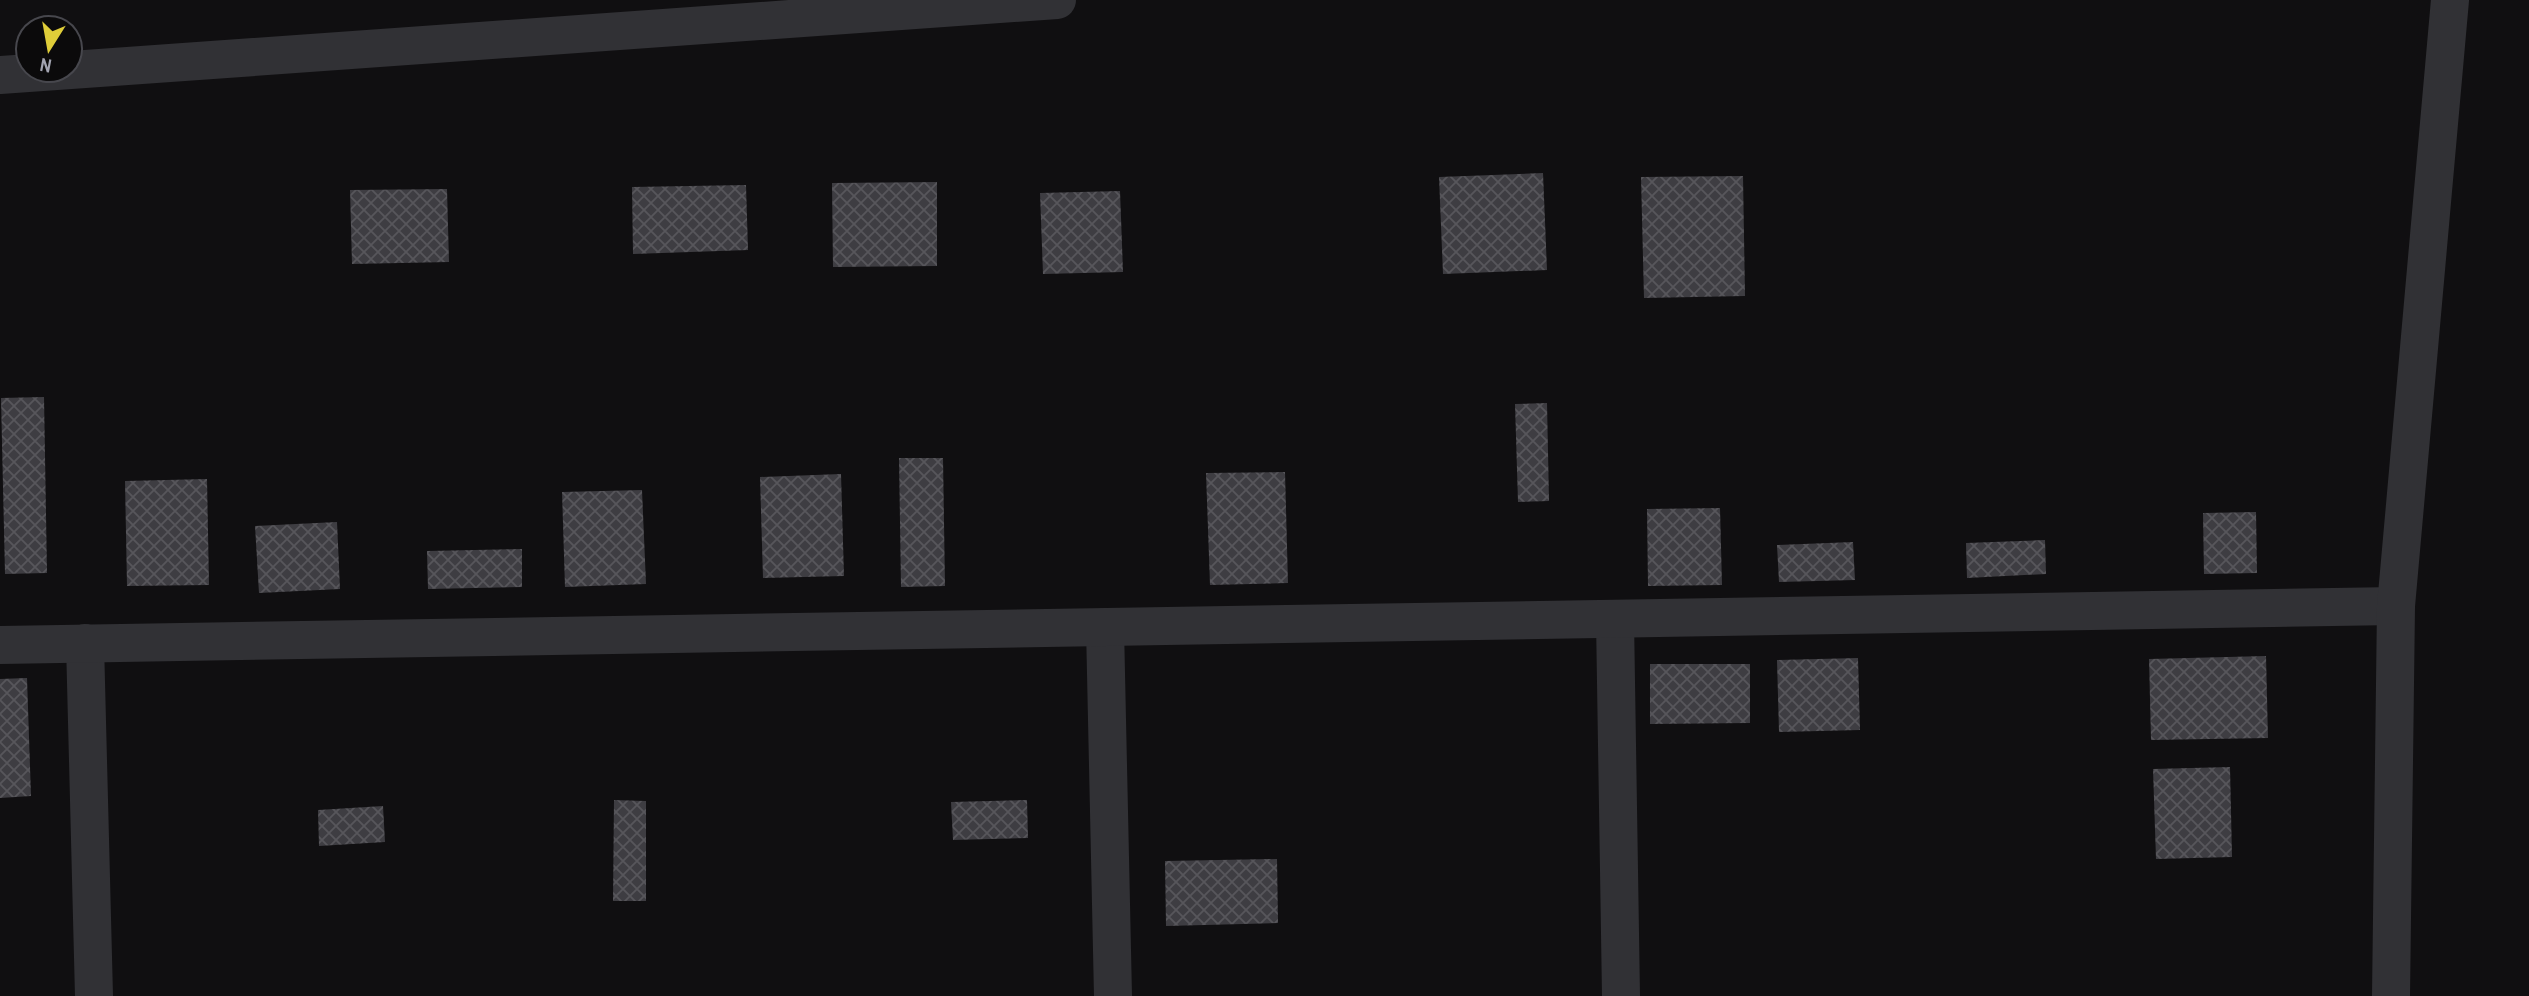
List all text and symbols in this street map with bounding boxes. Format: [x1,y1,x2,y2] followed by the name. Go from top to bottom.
[14,14,84,84] north arrow
[38,52,54,80] text: N

